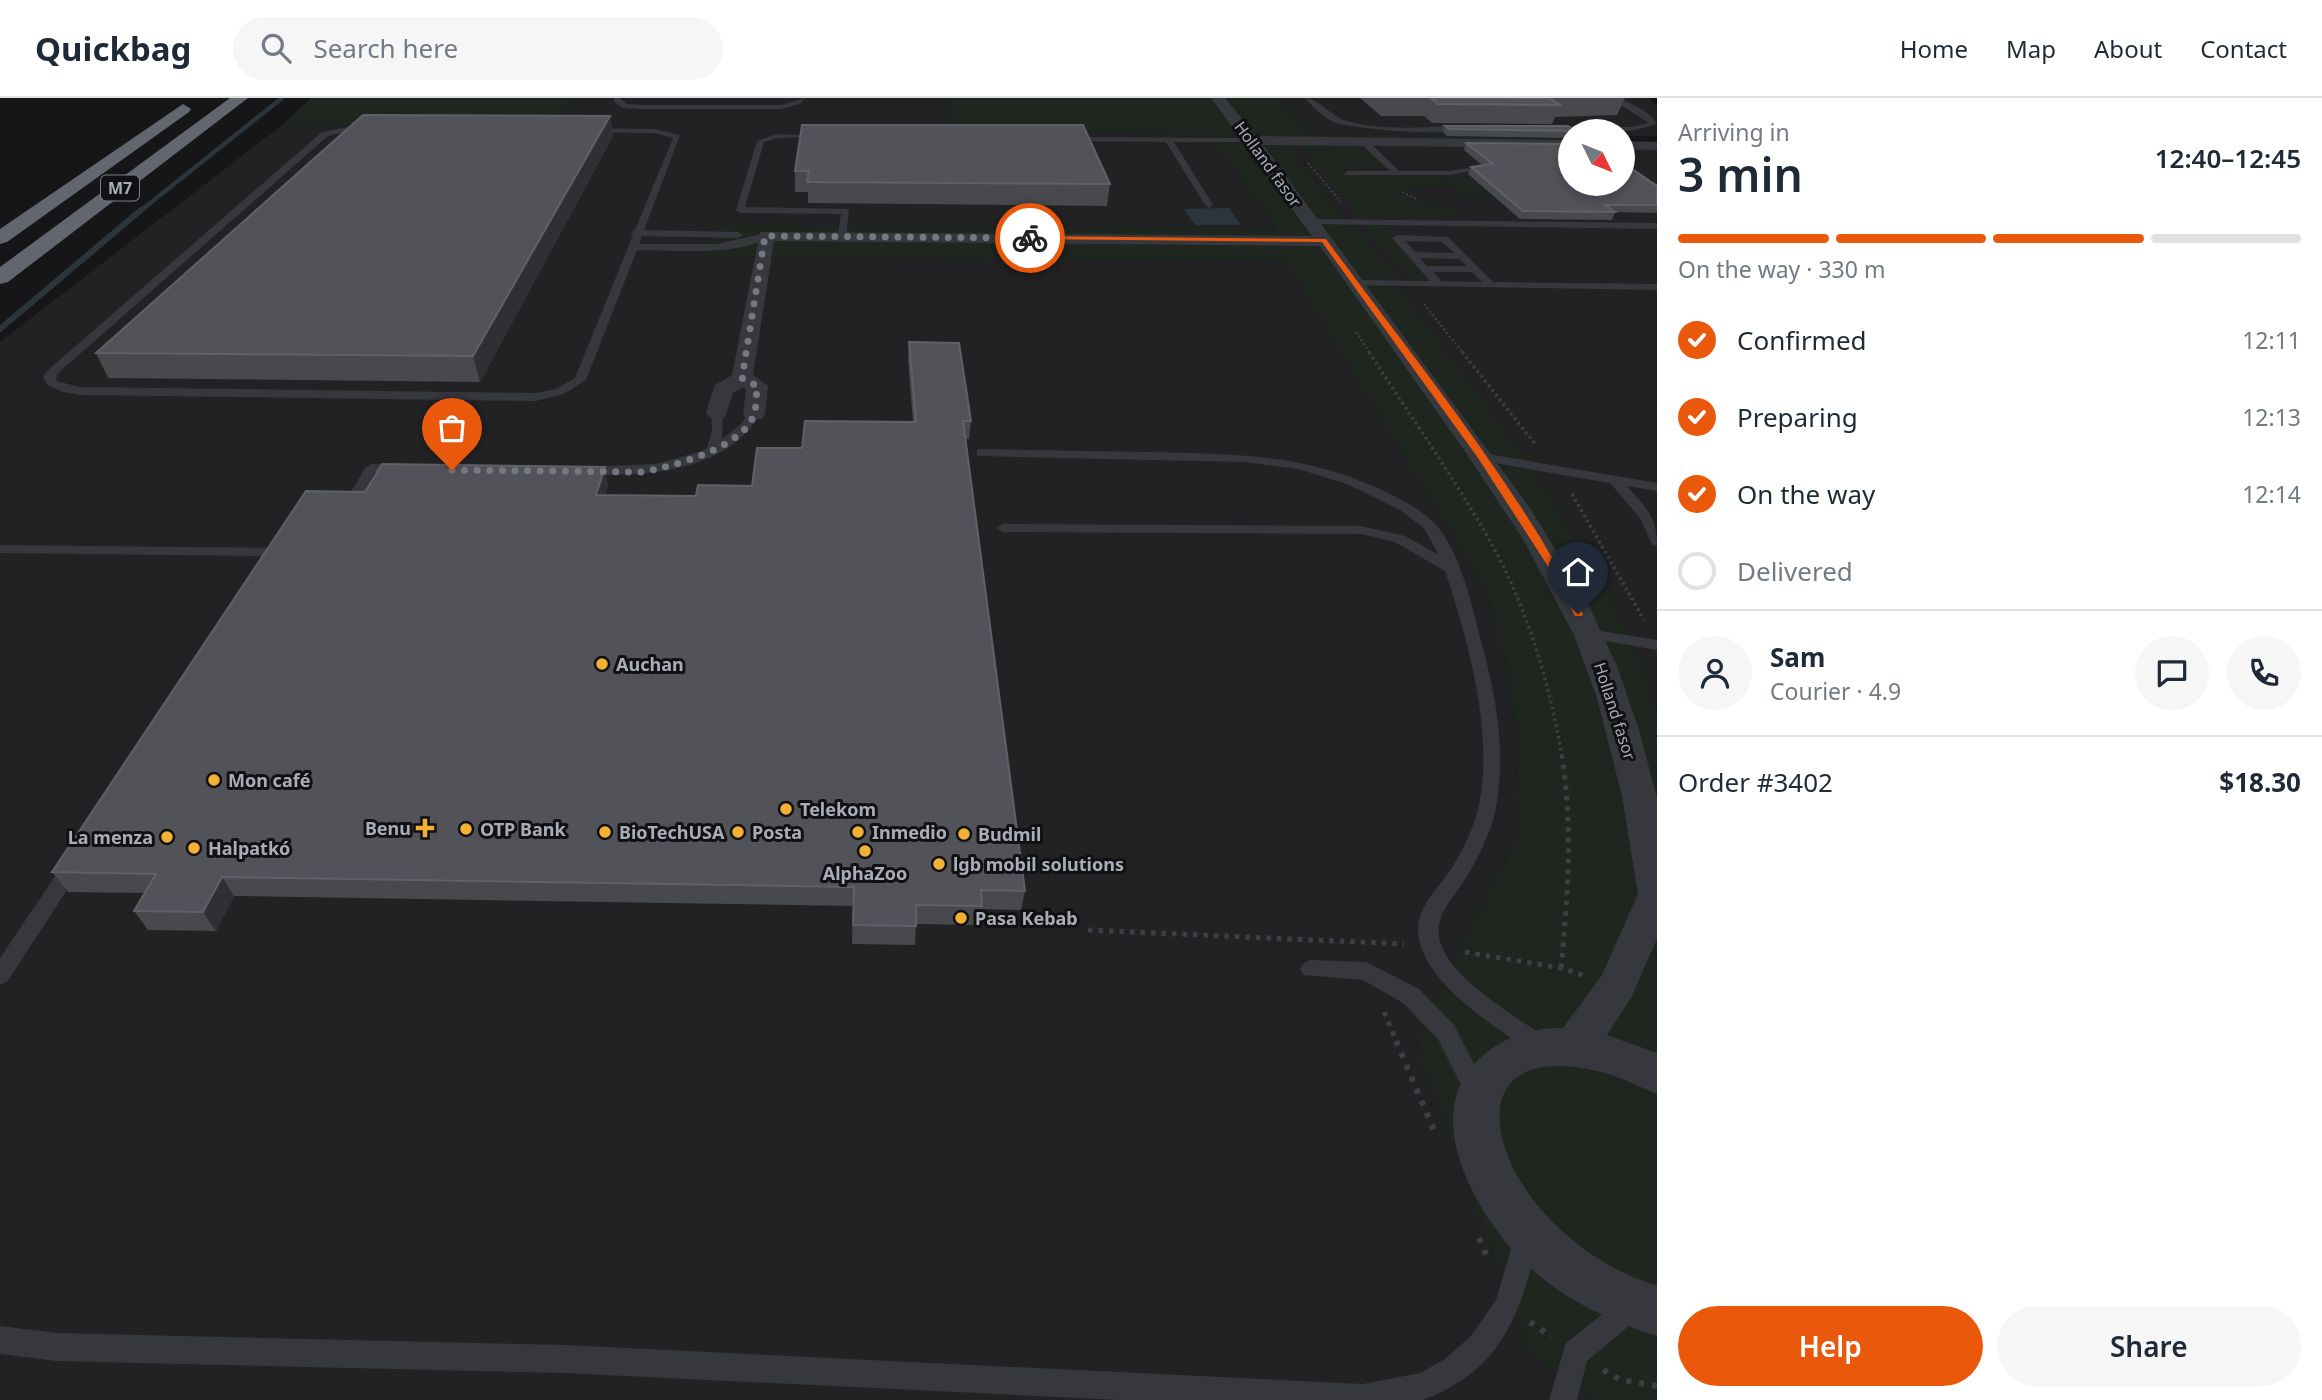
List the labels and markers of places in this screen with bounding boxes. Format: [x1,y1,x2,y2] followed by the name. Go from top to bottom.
[422,398,482,470] pin
[1548,542,1608,614] pin
[616,652,684,676] place label: Auchan
[594,656,610,672] marker: Auchan
[228,768,310,792] place label: Mon café
[206,772,222,788] marker: Mon café
[800,797,876,821] place label: Telekom
[778,801,794,817] marker: Telekom
[365,816,411,840] place label: Benu
[480,817,566,841] place label: OTP Bank
[417,820,433,836] marker: Benu
[619,820,725,844] place label: BioTechUSA
[752,820,802,844] place label: Posta
[872,820,947,844] place label: Inmedio
[458,821,474,837] marker: OTP Bank
[978,822,1041,846] place label: Budmil
[597,824,613,840] marker: BioTechUSA
[730,824,746,840] marker: Posta
[850,824,866,840] marker: Inmedio
[68,825,153,849] place label: La menza
[956,826,972,842] marker: Budmil
[159,829,175,845] marker: La menza
[208,836,290,860] place label: Halpatkó
[186,840,202,856] marker: Halpatkó
[857,843,873,859] marker: AlphaZoo
[953,852,1124,876] place label: lgb mobil solutions
[931,856,947,872] marker: lgb mobil solutions
[823,861,907,885] place label: AlphaZoo
[975,906,1078,930] place label: Pasa Kebab
[953,910,969,926] marker: Pasa Kebab

